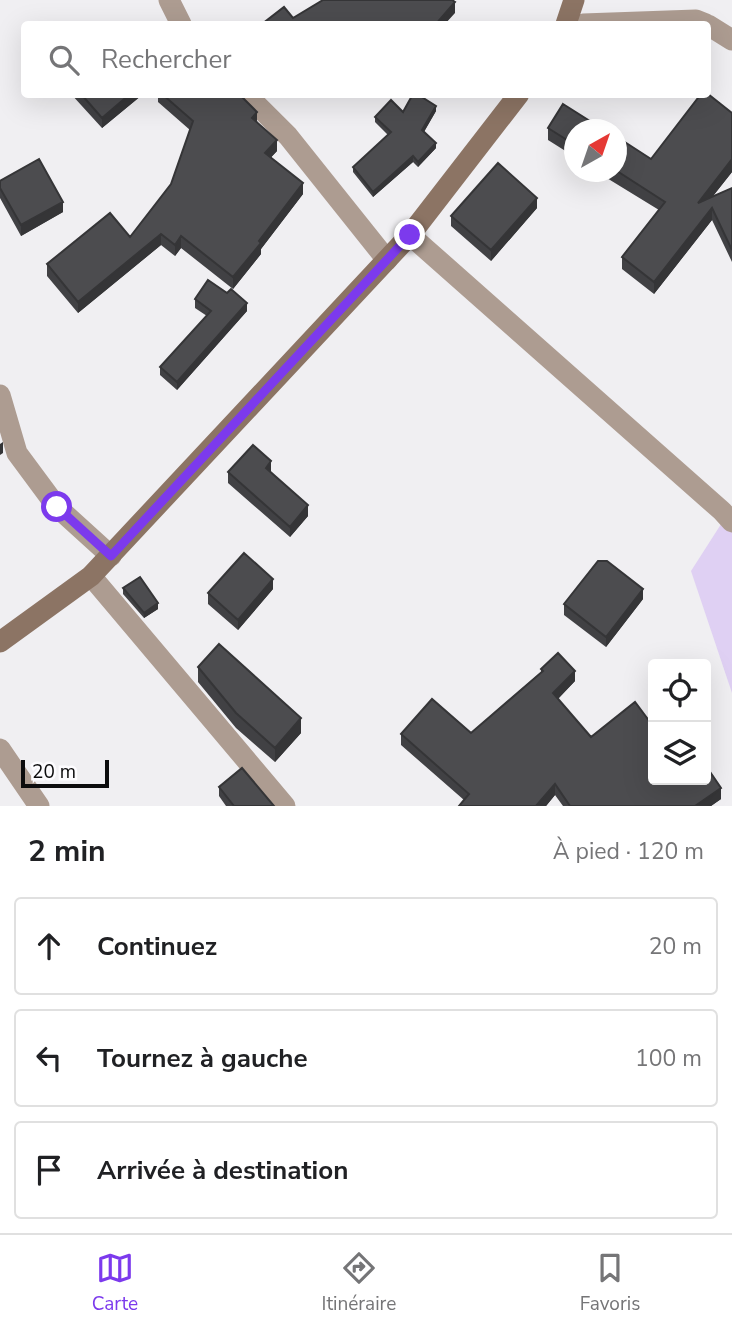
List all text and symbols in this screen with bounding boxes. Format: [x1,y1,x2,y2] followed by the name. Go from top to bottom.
[21,21,711,98] search box
[45,41,83,79] icon: search
[101,42,232,77] text: Rechercher
[564,119,627,182] north arrow
[394,219,425,250] route end
[41,491,72,522] route start
[648,659,711,785] map controls
[648,659,711,722] button: locate
[648,722,711,785] button: layers
[21,757,108,789] scale bar
[32,759,76,785] text: 20 m
[28,831,106,872] text: 2 min
[553,836,704,867] text: À pied · 120 m
[30,927,68,965] icon: ahead
[97,929,217,964] text: Continuez
[649,931,702,962] text: 20 m
[30,1039,68,1077] icon: left
[97,1041,308,1076] text: Tournez à gauche
[635,1043,702,1074] text: 100 m
[30,1151,68,1189] icon: arrive
[97,1153,348,1188] text: Arrivée à destination
[92,1249,138,1317] tab: Carte
[322,1249,396,1317] tab: Itinéraire
[580,1249,640,1317] tab: Favoris

